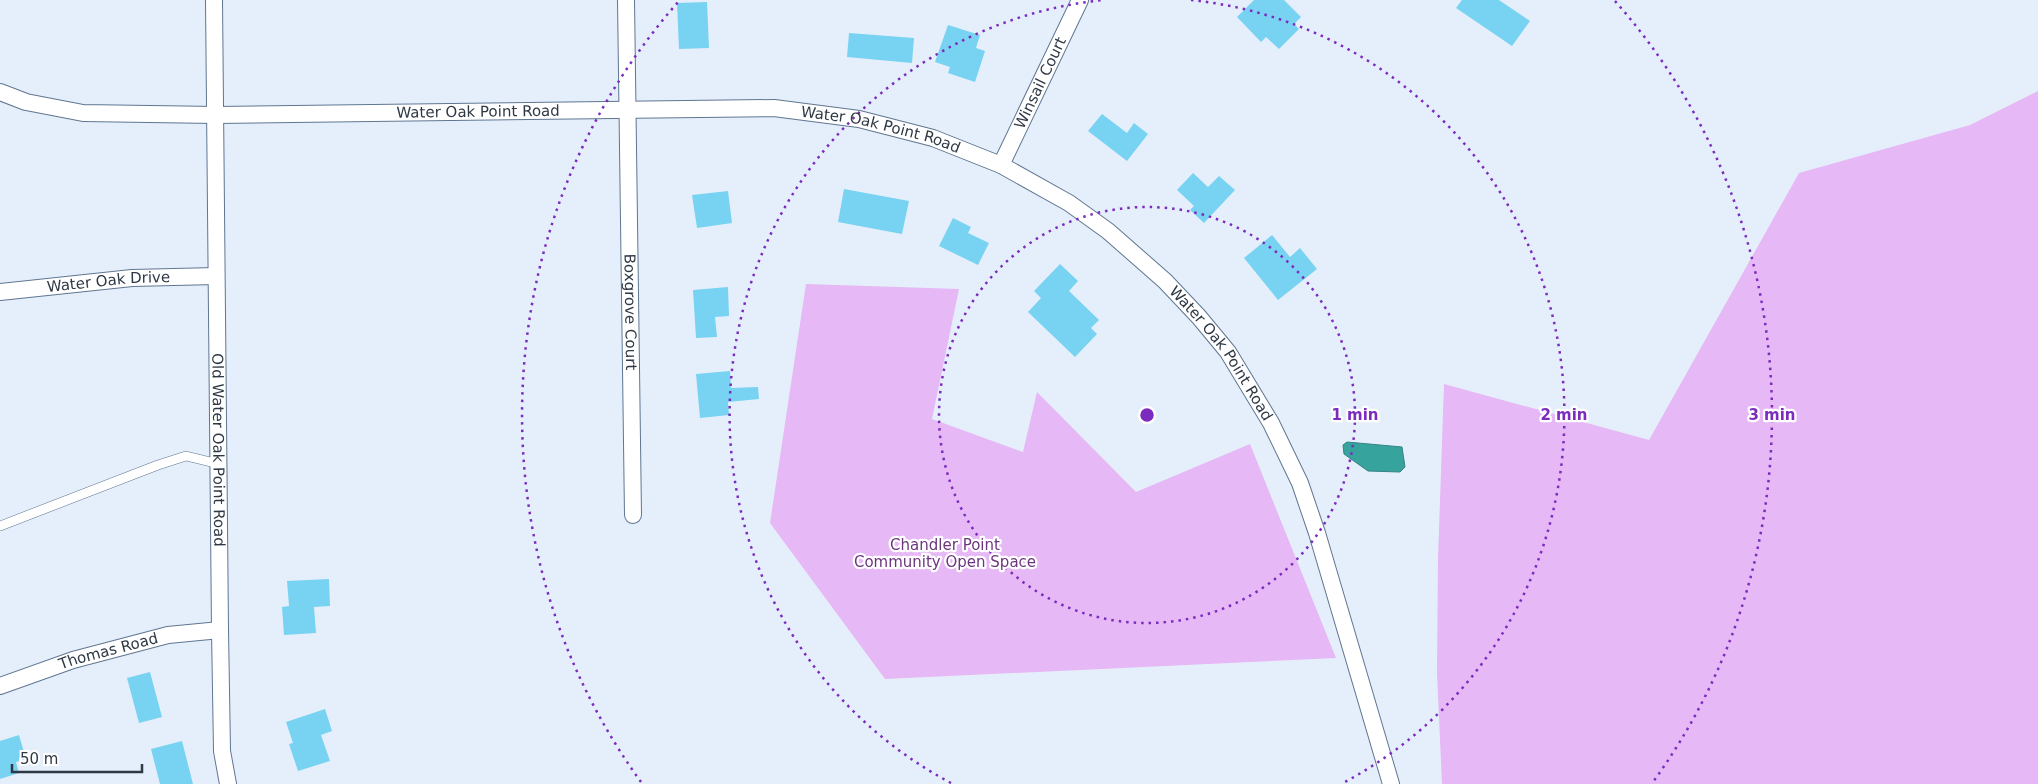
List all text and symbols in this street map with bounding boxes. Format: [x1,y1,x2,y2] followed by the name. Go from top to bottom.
[1011,34,1070,132] street label: Winsail Court
[396,102,560,122] street label: Water Oak Point Road
[800,103,963,157] street label: Water Oak Point Road
[620,254,640,371] street label: Boxgrove Court
[46,268,170,296] street label: Water Oak Drive
[1166,282,1276,424] street label: Water Oak Point Road
[208,353,228,547] street label: Old Water Oak Point Road
[1138,406,1156,424] centre of rings
[1331,406,1379,424] text: 1 min
[1540,406,1588,424] text: 2 min
[1748,406,1796,424] text: 3 min
[854,536,1036,571] park label: Chandler Point Community Open Space
[55,629,160,674] street label: Thomas Road
[12,742,142,774] scale bar
[20,750,58,768] text: 50 m

